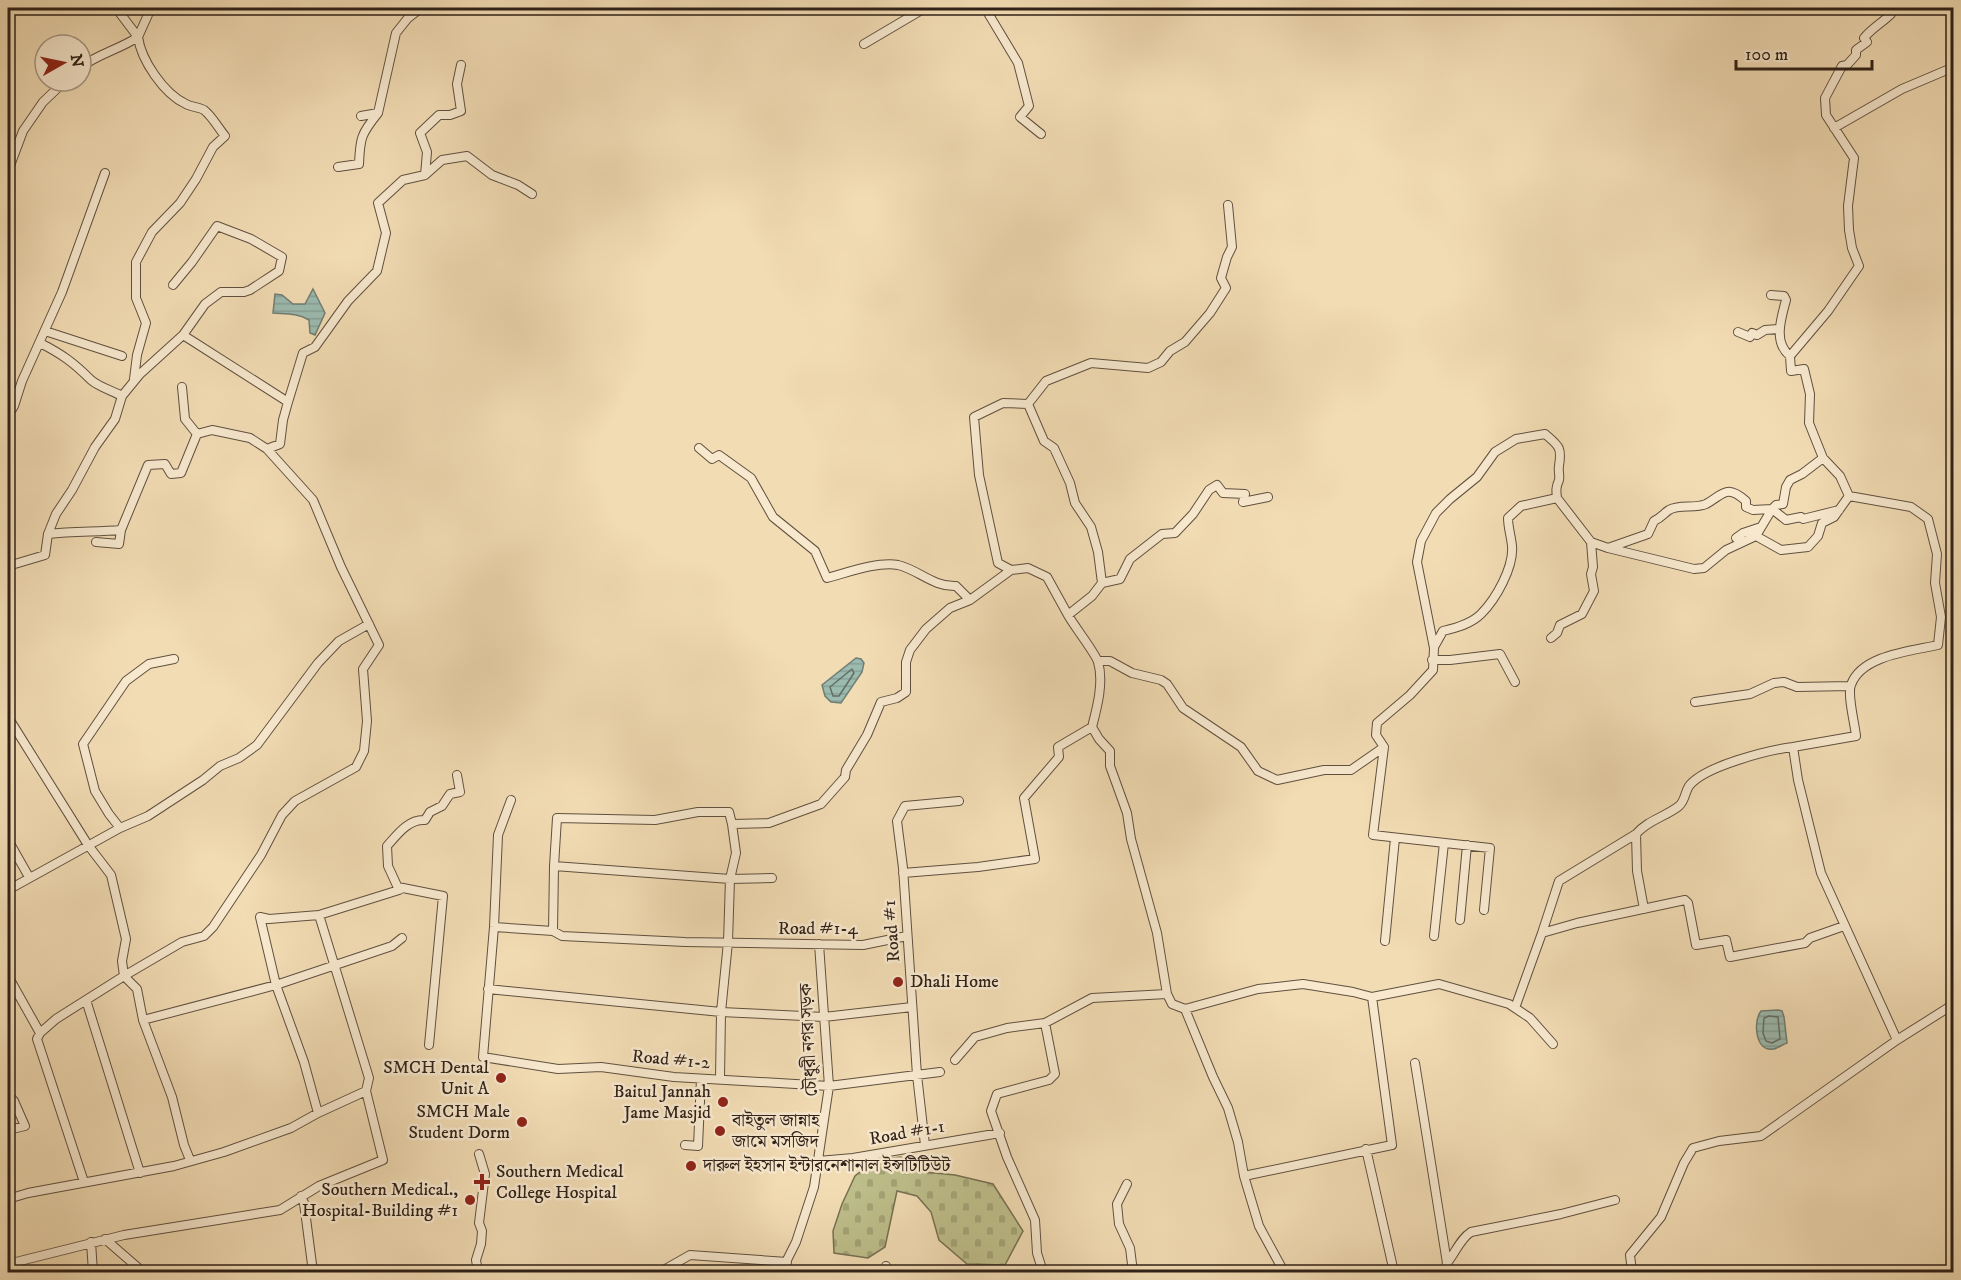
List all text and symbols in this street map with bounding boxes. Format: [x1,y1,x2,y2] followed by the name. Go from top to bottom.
[33,33,93,93] north arrow
[1736,33,1872,71] scale bar
[1745,44,1788,66] text: 100 m
[66,53,88,69] text: N
[879,899,905,963] street label: Road #1
[778,918,859,940] street label: Road #1-4
[910,971,999,993] place label: Dhali Home
[891,975,905,989] marker: Dhali Home
[794,982,823,1097] street label: চৌধুরী নগর সড়ক
[631,1046,711,1074] street label: Road #1-2
[383,1057,490,1100] place label: SMCH Dental Unit A
[494,1071,508,1085] marker: SMCH Dental Unit A
[613,1081,712,1124] place label: Baitul Jannah Jame Masjid
[716,1095,730,1109] marker: Baitul Jannah Jame Masjid
[408,1101,510,1144] place label: SMCH Male Student Dorm
[731,1109,820,1153] place label: বাইতুল জান্নাহ জামে মসজিদ
[515,1115,529,1129] marker: SMCH Male Student Dorm
[868,1116,946,1150] street label: Road #1-1
[713,1124,727,1138] marker: বাইতুল জান্নাহ জামে মসজিদ
[702,1154,951,1177] place label: দারুল ইহসান ইন্টারনেশানাল ইন্সটিটিউট
[684,1159,698,1173] marker: দারুল ইহসান ইন্টারনেশানাল ইন্সটিটিউট
[496,1161,624,1204] place label: Southern Medical College Hospital
[473,1173,491,1191] marker: Southern Medical College Hospital
[302,1179,458,1222] place label: Southern Medical., Hospital-Building #1
[463,1193,477,1207] marker: Southern Medical., Hospital-Building #1

